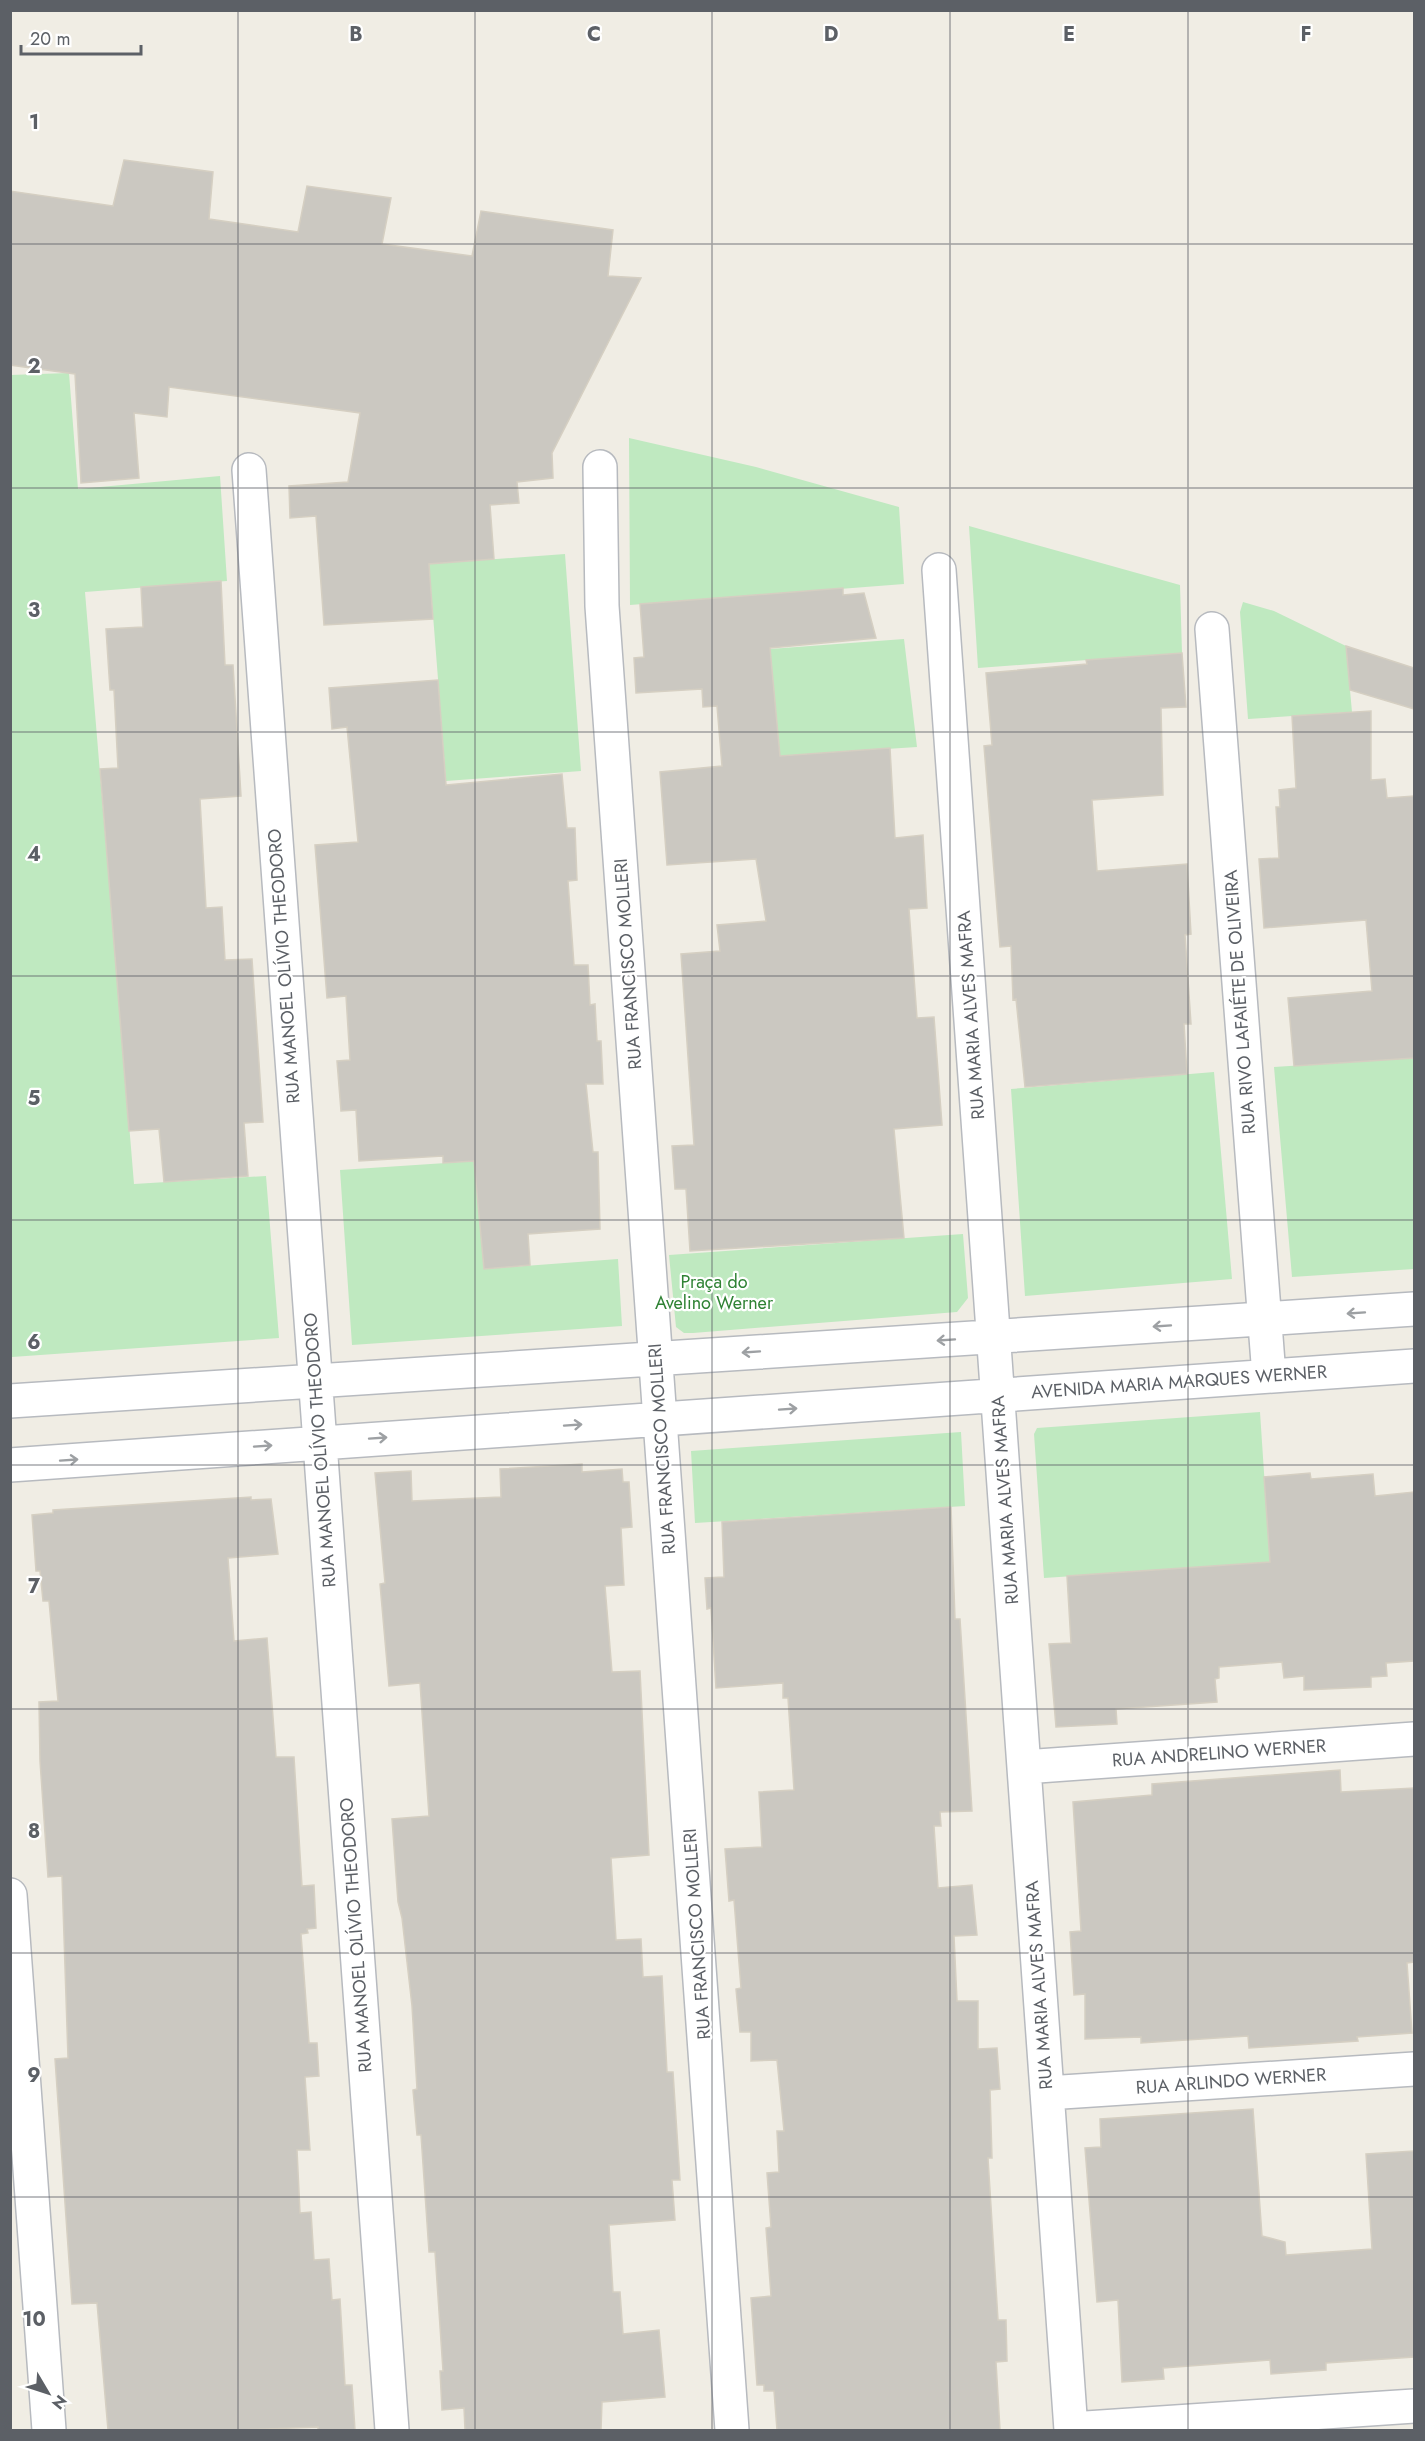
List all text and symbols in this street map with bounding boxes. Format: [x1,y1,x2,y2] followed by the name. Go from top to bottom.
[21,18,141,56] scale bar
[349,20,363,49] text: B
[587,20,601,49] text: C
[824,20,838,49] text: D
[1063,20,1075,49] text: E
[1300,20,1312,49] text: F
[30,26,70,52] text: 20 m
[29,108,39,137] text: 1
[27,352,41,381] text: 2
[28,596,40,625] text: 3
[261,828,307,1104] street label: RUA MANOEL OLÍVIO THEODORO
[27,840,41,869] text: 4
[608,858,648,1070] street label: RUA FRANCISCO MOLLERI
[1218,869,1262,1135] street label: RUA RIVO LAFAIÉTE DE OLIVEIRA
[951,909,991,1120] street label: RUA MARIA ALVES MAFRA
[28,1084,41,1113] text: 5
[655,1269,774,1316] park label: Praça do Avelino Werner
[1347,1308,1367,1319] one-way arrow
[297,1312,343,1588] street label: RUA MANOEL OLÍVIO THEODORO
[1152,1320,1172,1331] one-way arrow
[27,1328,41,1357] text: 6
[937,1334,956,1345] one-way arrow
[642,1343,682,1555] street label: RUA FRANCISCO MOLLERI
[742,1347,762,1358] one-way arrow
[1030,1359,1328,1405] street label: AVENIDA MARIA MARQUES WERNER
[985,1394,1025,1605] street label: RUA MARIA ALVES MAFRA
[778,1404,797,1415] one-way arrow
[562,1419,582,1430] one-way arrow
[368,1432,387,1443] one-way arrow
[253,1441,273,1452] one-way arrow
[58,1455,78,1466] one-way arrow
[28,1572,41,1601] text: 7
[1111,1733,1327,1773] street label: RUA ANDRELINO WERNER
[333,1797,379,2073] street label: RUA MANOEL OLÍVIO THEODORO
[28,1817,40,1846] text: 8
[677,1828,717,2040] street label: RUA FRANCISCO MOLLERI
[1019,1879,1059,2090] street label: RUA MARIA ALVES MAFRA
[27,2061,41,2090] text: 9
[1135,2061,1327,2101] street label: RUA ARLINDO WERNER
[22,2305,46,2334] text: 10
[18,2363,78,2423] north arrow
[46,2390,72,2414] text: N

